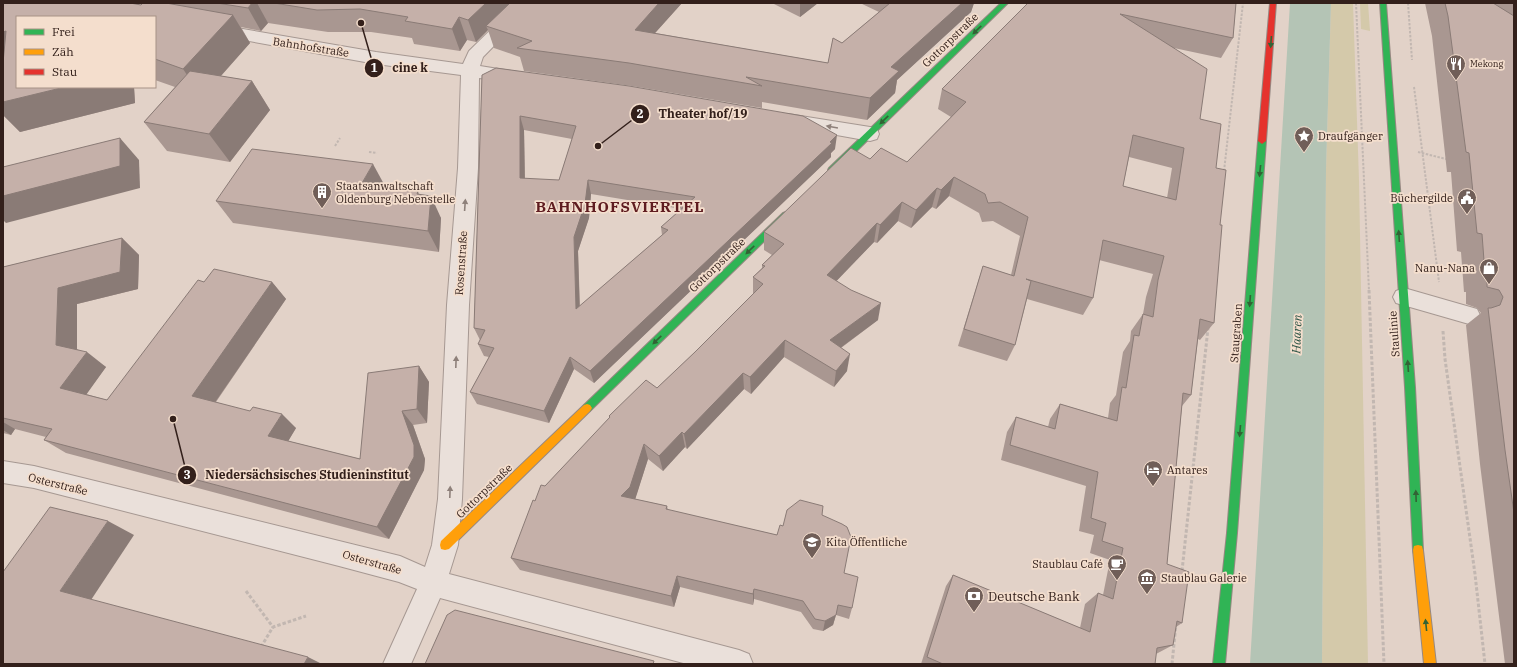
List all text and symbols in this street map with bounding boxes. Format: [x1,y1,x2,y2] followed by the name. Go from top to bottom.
[919,10,981,70] street label: Gottorpstraße
[16,16,156,88] legend
[52,24,75,39] text: Frei
[972,25,982,35] one-way arrow
[272,34,350,60] street label: Bahnhofstraße
[1267,36,1274,48] one-way arrow
[52,44,74,59] text: Zäh
[1445,53,1467,81] restaurant icon: Mekong
[364,56,436,80] callout: cine k
[1470,58,1504,69] place label: Mekong
[370,60,378,75] text: 1
[392,60,428,75] text: cine k
[52,64,78,79] text: Stau
[630,102,755,126] callout: Theater hof/19
[636,106,644,121] text: 2
[658,106,748,121] text: Theater hof/19
[879,115,889,125] one-way arrow
[825,124,838,130] one-way arrow
[1293,125,1315,153] place icon: Draufgänger
[1318,129,1383,143] place label: Draufgänger
[1257,165,1263,177] one-way arrow
[336,179,455,206] place label: Staatsanwaltschaft Oldenburg Nebenstelle
[311,181,333,209] building icon: Staatsanwaltschaft Oldenburg Nebenstelle
[1456,187,1478,215] public building icon: Büchergilde
[1390,191,1453,205] place label: Büchergilde
[536,197,704,216] district label: BAHNHOFSVIERTEL
[462,199,469,211] one-way arrow
[452,230,470,296] street label: Rosenstraße
[1396,230,1403,242] one-way arrow
[686,235,748,295] street label: Gottorpstraße
[745,245,755,255] one-way arrow
[1478,257,1500,285] shop icon: Nanu-Nana
[1415,261,1475,275] place label: Nanu-Nana
[1246,295,1253,307] one-way arrow
[1227,303,1245,363] street label: Staugraben
[1385,310,1403,358] street label: Staulinie
[1288,314,1305,355] water label: Haaren
[652,335,662,345] one-way arrow
[452,356,459,368] one-way arrow
[1405,360,1412,372] one-way arrow
[1237,425,1244,437] one-way arrow
[1142,459,1164,487] hotel icon: Antares
[453,461,515,521] street label: Gottorpstraße
[177,463,416,487] callout: Niedersächsisches Studieninstitut
[1167,463,1208,477] place label: Antares
[183,467,191,482] text: 3
[205,467,409,482] text: Niedersächsisches Studieninstitut
[27,470,89,498] street label: Osterstraße
[447,485,453,498] one-way arrow
[1413,489,1419,502] one-way arrow
[801,531,823,559] school or university icon: Kita Öffentliche
[826,535,907,549] place label: Kita Öffentliche
[341,547,403,577] street label: Osterstraße
[1106,553,1128,581] cafe icon: Staublau Café
[1032,557,1103,571] place label: Staublau Café
[1136,567,1158,595] museum icon: Staublau Galerie
[1161,571,1247,585] place label: Staublau Galerie
[963,585,985,613] bank icon: Deutsche Bank
[988,588,1080,605] place label: Deutsche Bank
[1423,619,1429,631] one-way arrow

